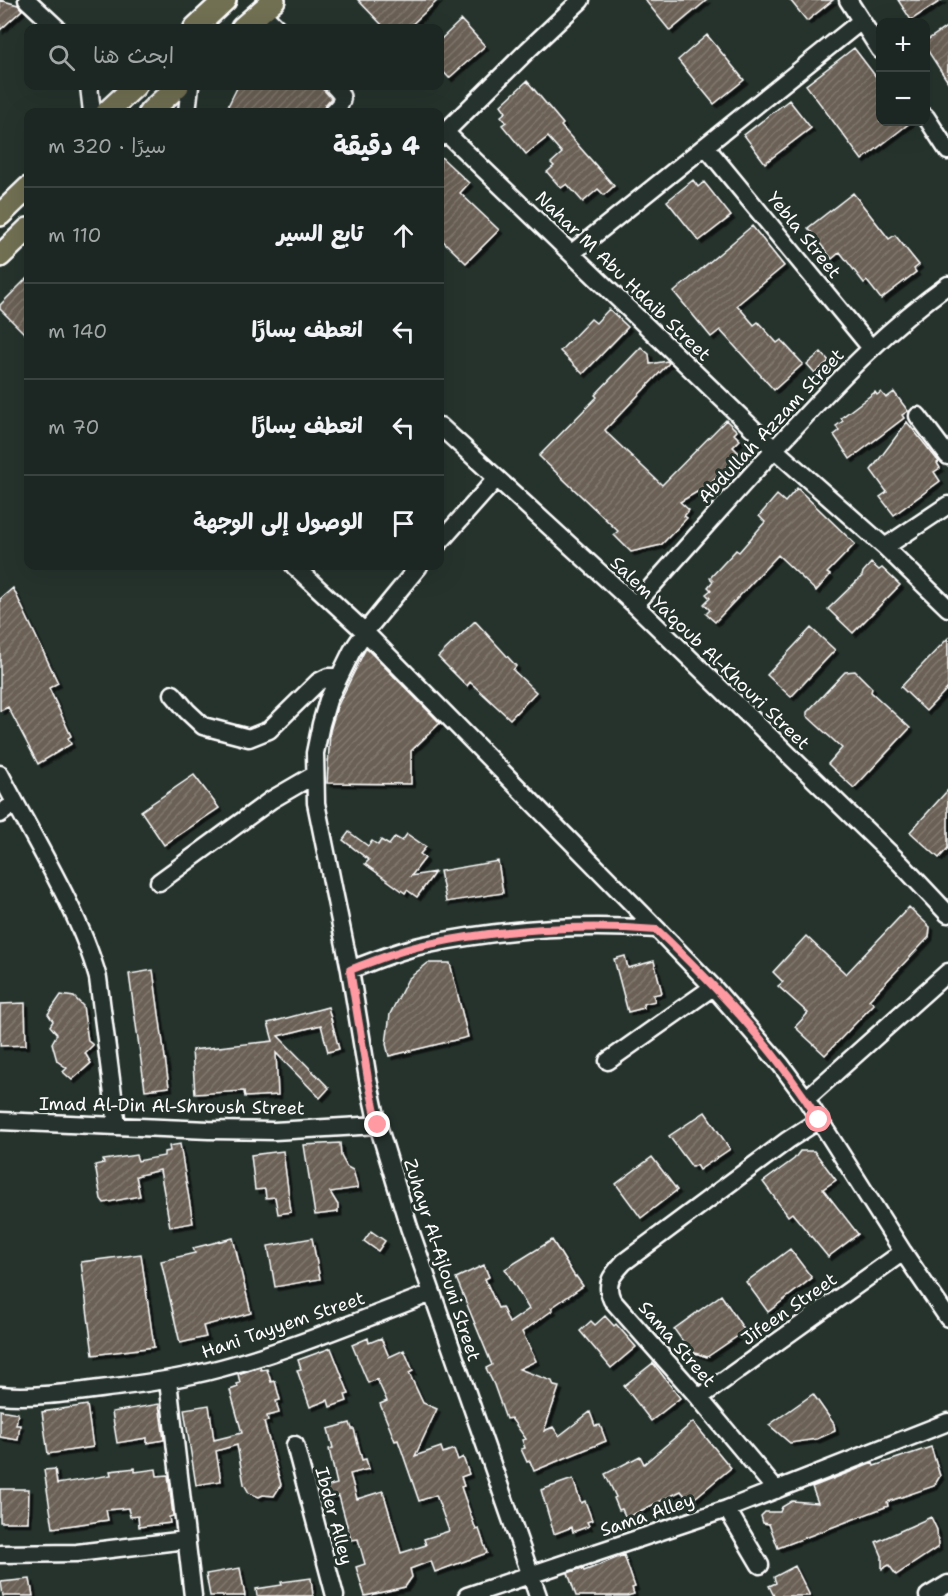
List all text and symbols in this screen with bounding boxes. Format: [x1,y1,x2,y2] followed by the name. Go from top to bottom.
[876,18,930,126] map controls
[876,18,930,72] button: +
[24,24,444,90] search box
[45,41,78,74] icon: search
[93,41,174,70] text: ابحث هنا
[876,72,930,126] button: −
[333,128,420,163] text: 4 دقيقة
[48,133,166,159] text: سيرًا · 320 m
[530,186,716,366] street label: Nahar M Abu Hdaib Street
[762,187,846,284] street label: Yebla Street
[277,219,363,248] text: تابع السير
[387,219,420,252] icon: ahead
[48,222,102,248] text: 110 m
[251,315,363,344] text: انعطف يسارًا
[387,315,420,348] icon: left
[48,318,107,344] text: 140 m
[693,343,849,509] street label: Abdullah Azzam Street
[251,411,363,440] text: انعطف يسارًا
[387,411,420,444] icon: left
[48,414,100,440] text: 70 m
[193,507,363,536] text: الوصول إلى الوجهة
[387,507,420,540] icon: arrive
[605,551,815,755] street label: Salem Ya'qoub Al-Khouri Street
[39,1092,305,1120] street label: Imad Al-Din Al-Shroush Street
[805,1106,831,1132] route start
[364,1111,390,1137] route end
[398,1156,486,1364] street label: Zuhayr Al-Ajlouni Street
[736,1267,842,1351] street label: Jifeen Street
[198,1286,368,1364] street label: Hani Tayyem Street
[633,1296,721,1392] street label: Sama Street
[309,1464,359,1568] street label: Ibder Alley
[597,1488,697,1542] street label: Sama Alley

